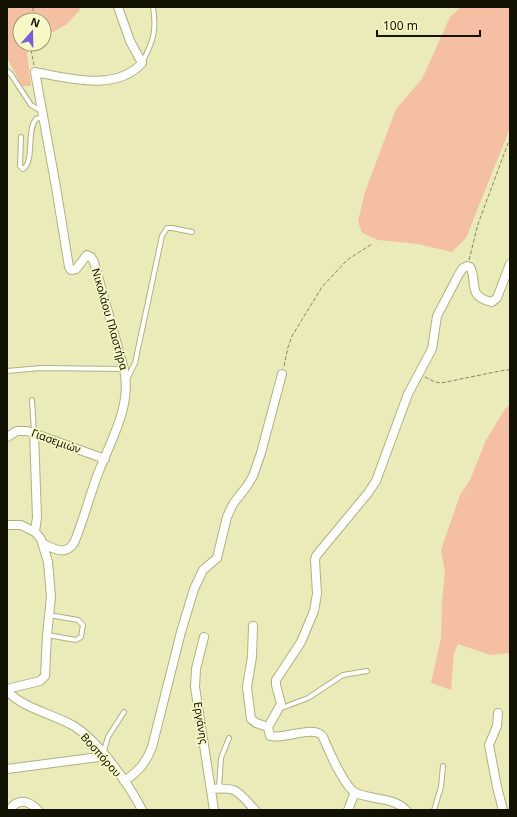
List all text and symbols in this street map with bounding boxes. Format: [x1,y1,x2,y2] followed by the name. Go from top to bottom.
[12,12,52,52] north arrow
[377,12,480,38] scale bar
[29,14,42,31] text: N
[383,17,418,34] text: 100 m
[89,266,132,372] street label: Νικολάου Πλαστήρα
[29,425,83,456] street label: Γιασεμιών
[191,701,212,745] street label: Εργάνης
[78,730,125,780] street label: Βοσπόρου

